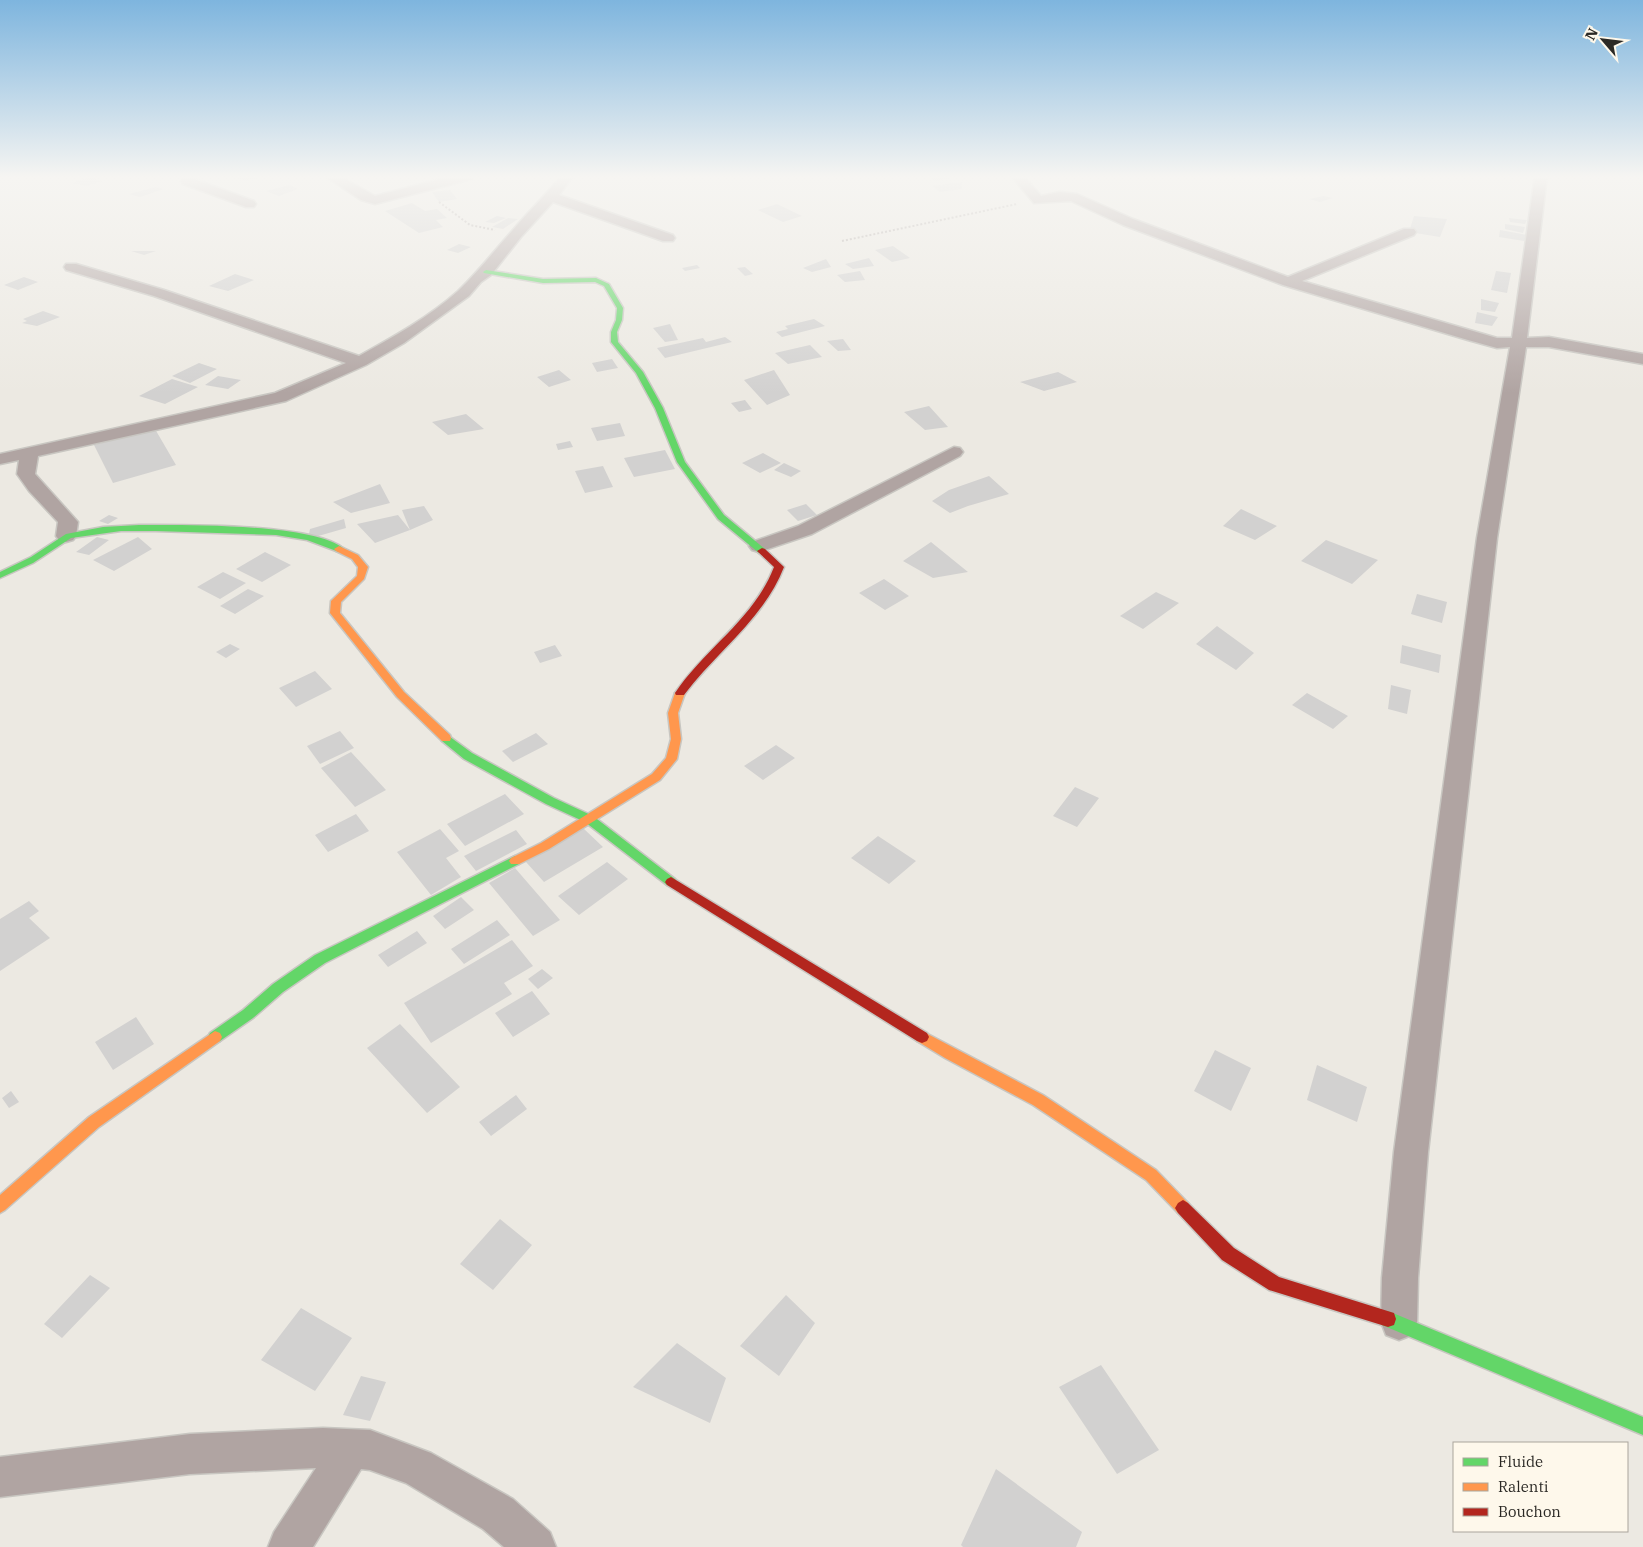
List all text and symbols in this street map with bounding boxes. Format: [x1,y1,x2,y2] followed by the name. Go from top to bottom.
[1578,15,1628,65] north arrow
[1581,25,1602,43] text: N
[1453,1442,1628,1532] legend
[1498,1452,1543,1471] text: Fluide
[1498,1477,1549,1496] text: Ralenti
[1498,1502,1561,1521] text: Bouchon

